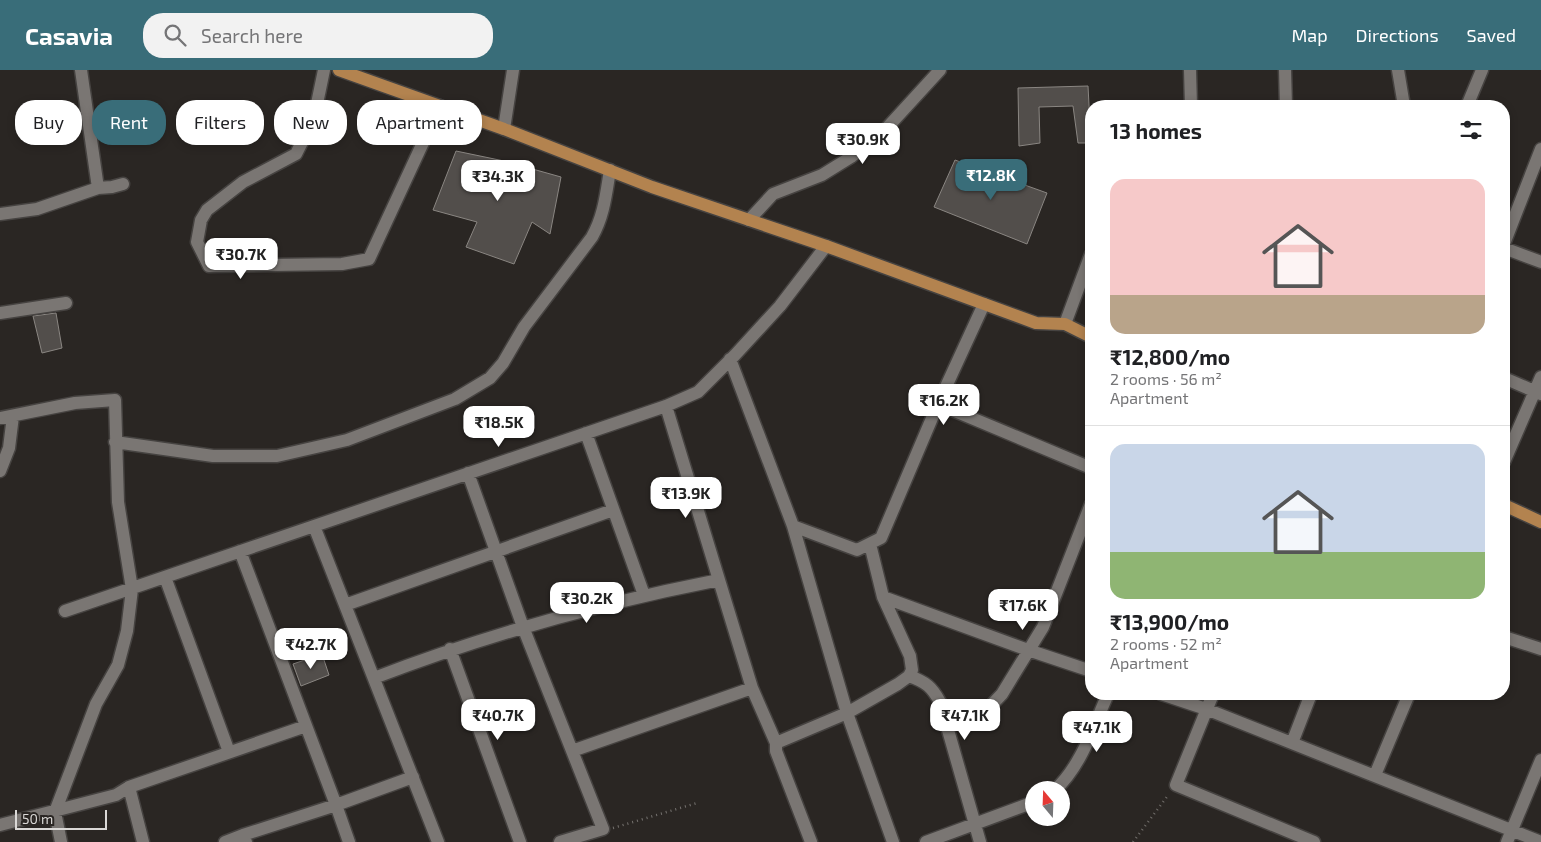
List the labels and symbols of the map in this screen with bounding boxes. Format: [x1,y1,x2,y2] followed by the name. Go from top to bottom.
[822,122,904,165] pin: ₹30.9K
[950,158,1032,201] pin: ₹12.8K
[457,160,539,202] pin: ₹34.3K
[200,238,282,280] pin: ₹30.7K
[903,384,985,426] pin: ₹16.2K
[458,406,540,448] pin: ₹18.5K
[645,476,727,519] pin: ₹13.9K
[546,582,628,624] pin: ₹30.2K
[982,588,1064,631] pin: ₹17.6K
[270,628,352,670] pin: ₹42.7K
[457,698,539,741] pin: ₹40.7K
[924,698,1006,741] pin: ₹47.1K
[1056,710,1138,753] pin: ₹47.1K
[1025,781,1070,826] north arrow
[15,807,108,830] scale bar

